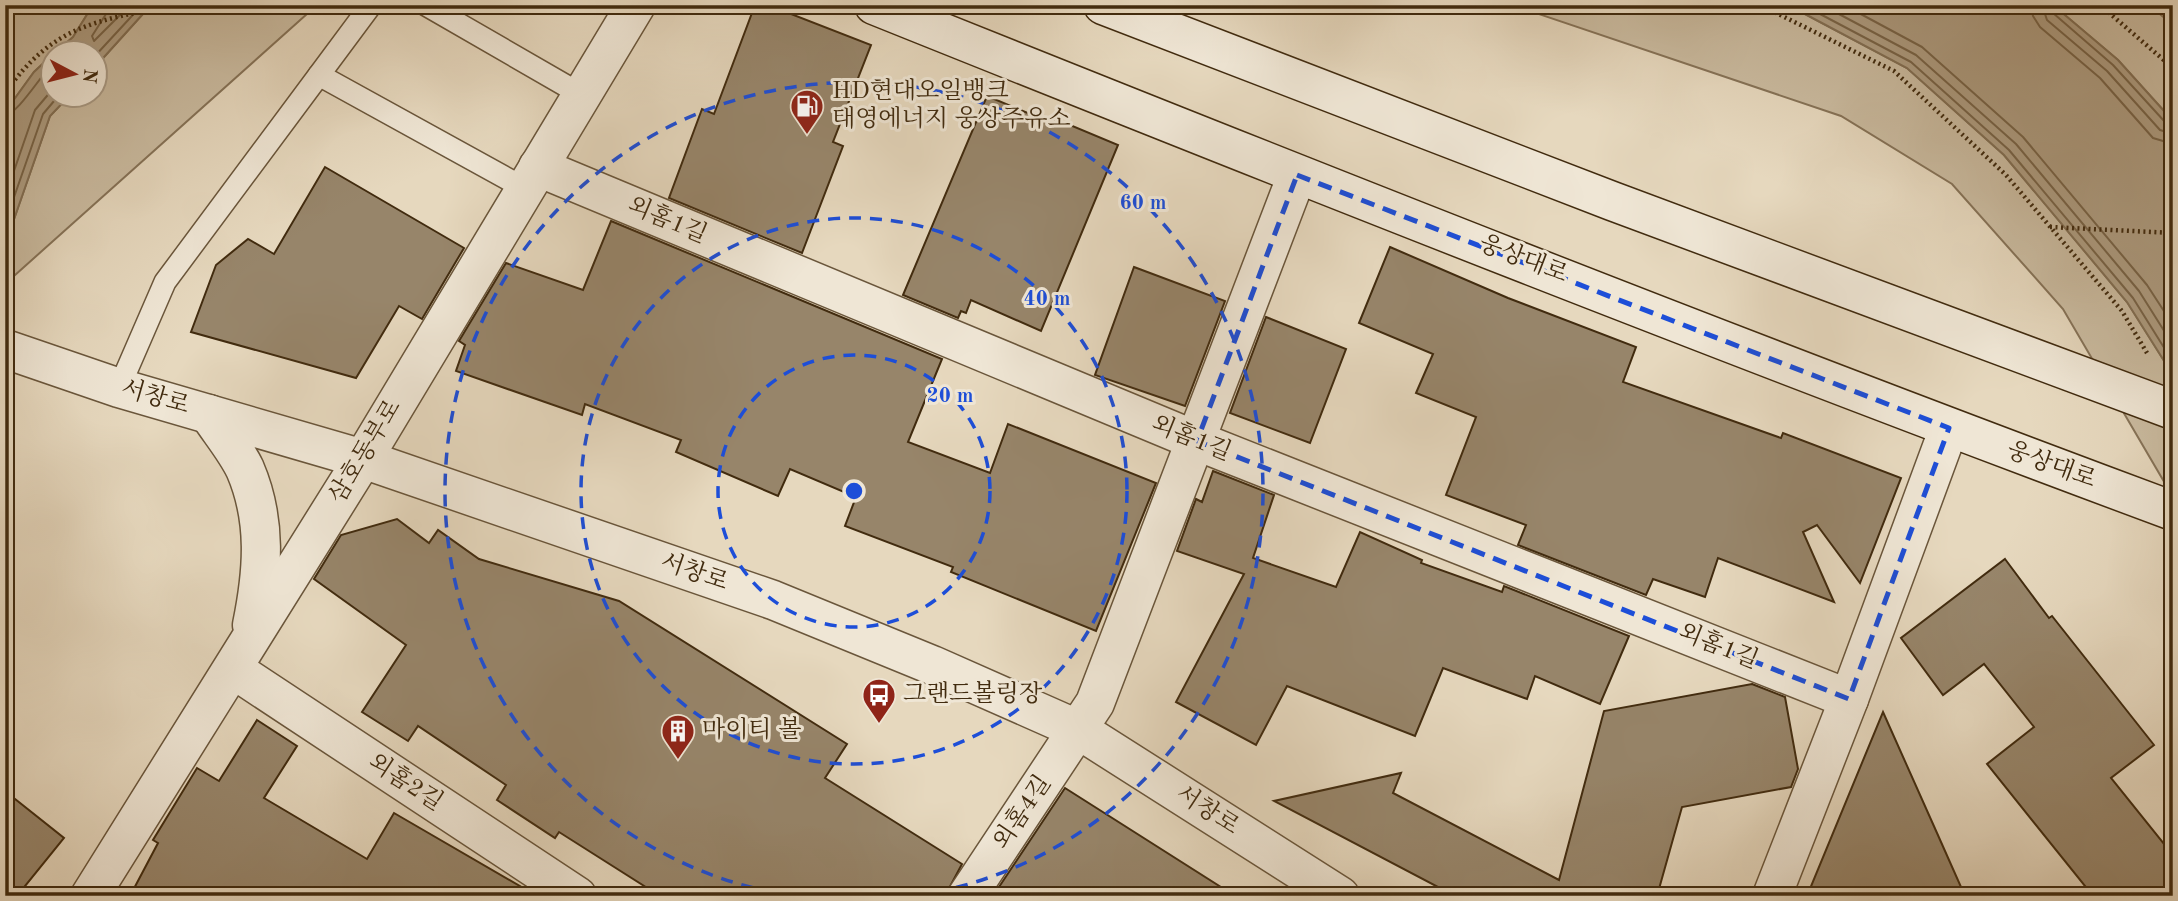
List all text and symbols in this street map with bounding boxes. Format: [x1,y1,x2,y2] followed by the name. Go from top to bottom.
[38,38,108,108] north arrow
[78,67,99,85] text: N
[832,78,1071,132] place label: HD현대오일뱅크 태영에너지 웅상주유소
[788,87,826,136] fuel station icon: HD현대오일뱅크 태영에너지 웅상주유소
[624,191,711,248] street label: 외홈1길
[1119,193,1167,214] text: 60 m
[1475,230,1571,288] street label: 웅상대로
[1023,289,1071,310] text: 40 m
[118,375,192,419] street label: 서창로
[926,386,974,407] text: 20 m
[324,395,406,508] street label: 삼호동부로
[1148,409,1235,466] street label: 외홈1길
[2003,437,2099,493] street label: 웅상대로
[842,479,866,503] centre of rings
[657,548,731,596] street label: 서창로
[1675,617,1762,674] street label: 외홈1길
[860,676,898,725] bus stop icon: 그랜드볼링장
[903,680,1043,707] place label: 그랜드볼링장
[659,712,697,761] building icon: 마이티 볼
[702,716,801,743] place label: 마이티 볼
[363,748,448,816] street label: 외홈2길
[987,770,1056,854] street label: 외홈4길
[1171,780,1244,840] street label: 서창로

